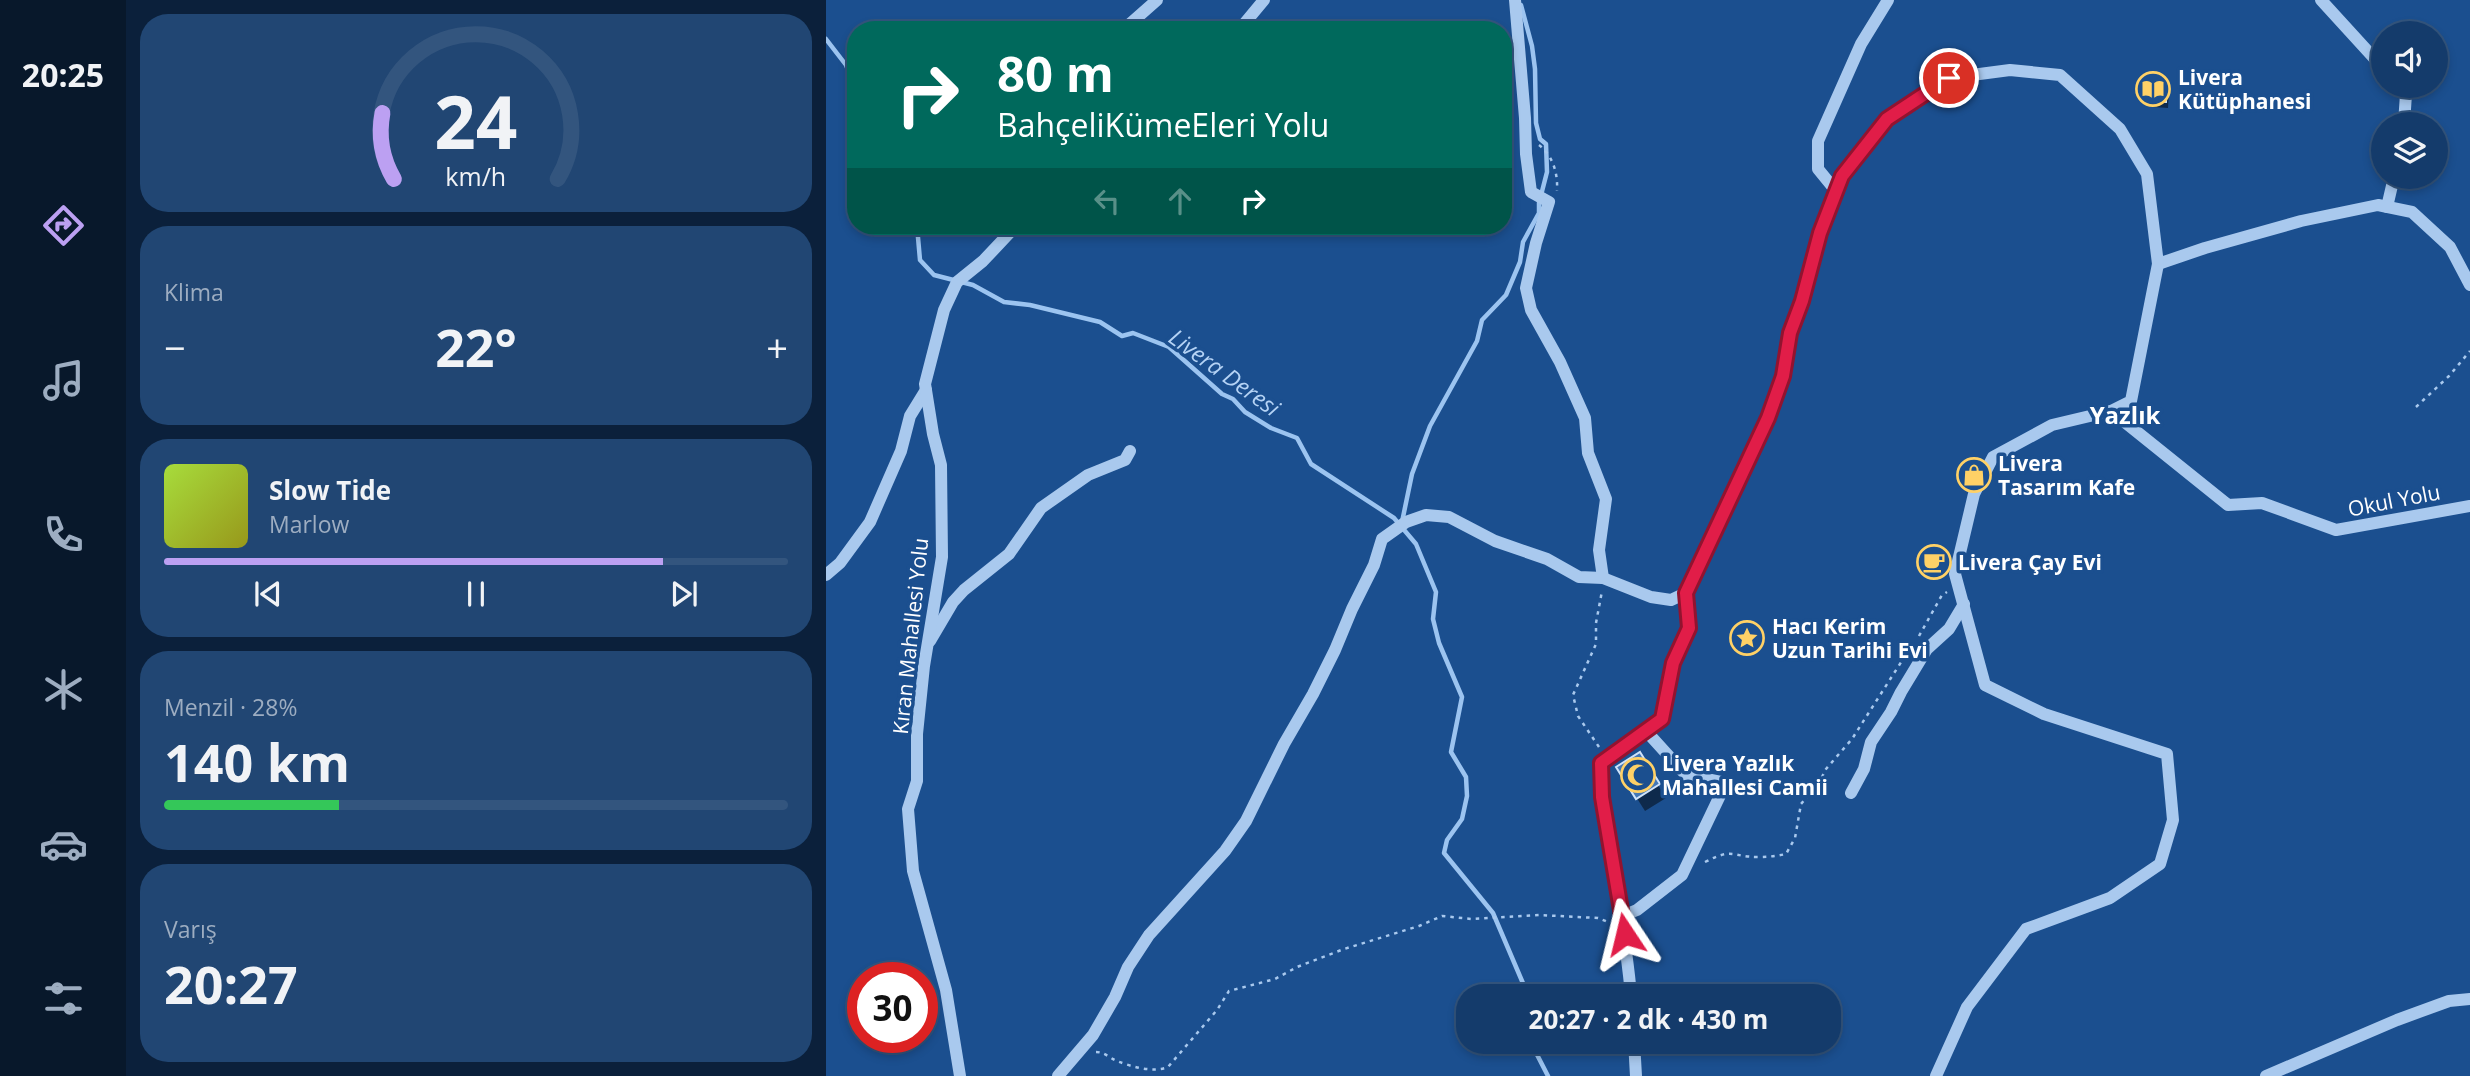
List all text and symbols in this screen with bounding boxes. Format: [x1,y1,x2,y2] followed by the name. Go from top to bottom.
[2371,21,2448,189] map controls
[2371,21,2448,98] button: sound
[997,40,1114,106] text: 80 m
[1919,48,1979,108] pin
[882,49,973,140] icon: right
[22,53,104,96] text: 20:25
[1930,59,1968,97] icon: arrive
[2178,63,2312,115] place label: Livera Kütüphanesi
[2134,70,2172,108] library icon: Livera Kütüphanesi
[434,72,518,171] text: 24
[997,103,1329,146] text: BahçeliKümeEleri Yolu
[2371,112,2448,189] button: layers
[446,159,506,193] text: km/h
[1088,182,1126,220] icon: left
[1161,182,1199,220] icon: ahead
[1234,182,1272,220] icon: right
[39,201,88,250] icon: directions
[164,276,224,308] text: Klima
[435,311,517,382] text: 22°
[164,321,186,373] text: −
[766,321,788,373] text: +
[1163,321,1288,424] water label: Livera Deresi
[39,356,88,405] icon: music
[2090,398,2160,431] district label: Yazlık
[1998,449,2135,501] place label: Livera Tasarım Kafe
[1955,456,1993,494] shop icon: Livera Tasarım Kafe
[269,472,391,508] text: Slow Tide
[2345,477,2443,523] street label: Okul Yolu
[269,508,349,540] text: Marlow
[39,510,88,559] icon: phone
[886,536,934,736] street label: Kıran Mahallesi Yolu
[1915,543,1953,581] cafe icon: Livera Çay Evi
[1958,548,2102,576] place label: Livera Çay Evi
[249,575,287,613] icon: previous
[457,575,495,613] icon: pause
[665,575,703,613] icon: next
[1772,612,1928,664] place label: Hacı Kerim Uzun Tarihi Evi
[1728,619,1766,657] place icon: Hacı Kerim Uzun Tarihi Evi
[39,665,88,714] icon: climate
[164,691,297,723] text: Menzil · 28%
[164,726,350,797] text: 140 km
[1662,749,1828,801] place label: Livera Yazlık Mahallesi Camii
[1619,756,1657,794] mosque icon: Livera Yazlık Mahallesi Camii
[39,820,88,869] icon: car
[1588,897,1662,971] position arrow
[164,913,217,945] text: Varış
[164,948,298,1019] text: 20:27
[847,962,938,1053] speed limit sign: 30
[39,974,88,1023] icon: filters
[1529,1001,1768,1037] text: 20:27 · 2 dk · 430 m

